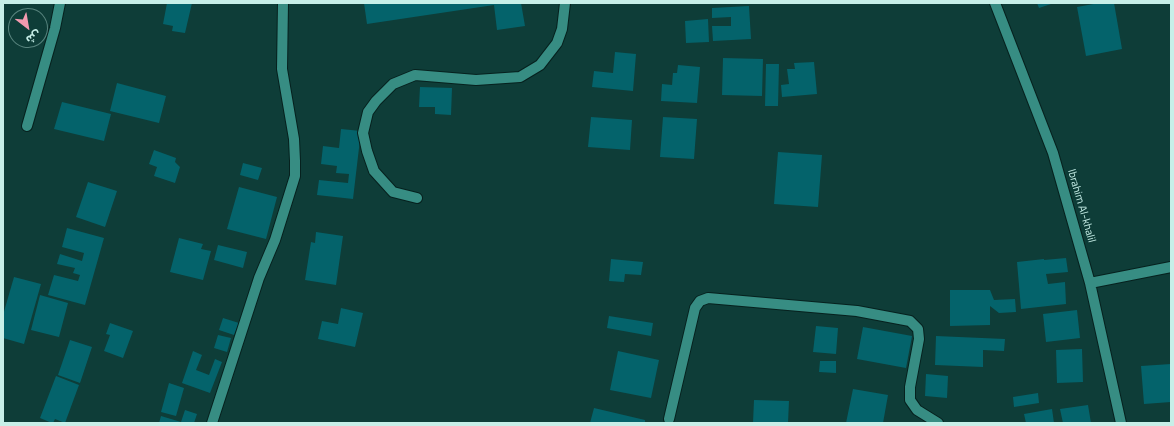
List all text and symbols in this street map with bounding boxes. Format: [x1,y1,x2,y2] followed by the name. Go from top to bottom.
[8,8,48,48] north arrow
[23,27,44,48] text: ش
[1064,168,1098,244] street label: Ibrahim Al-khalil

